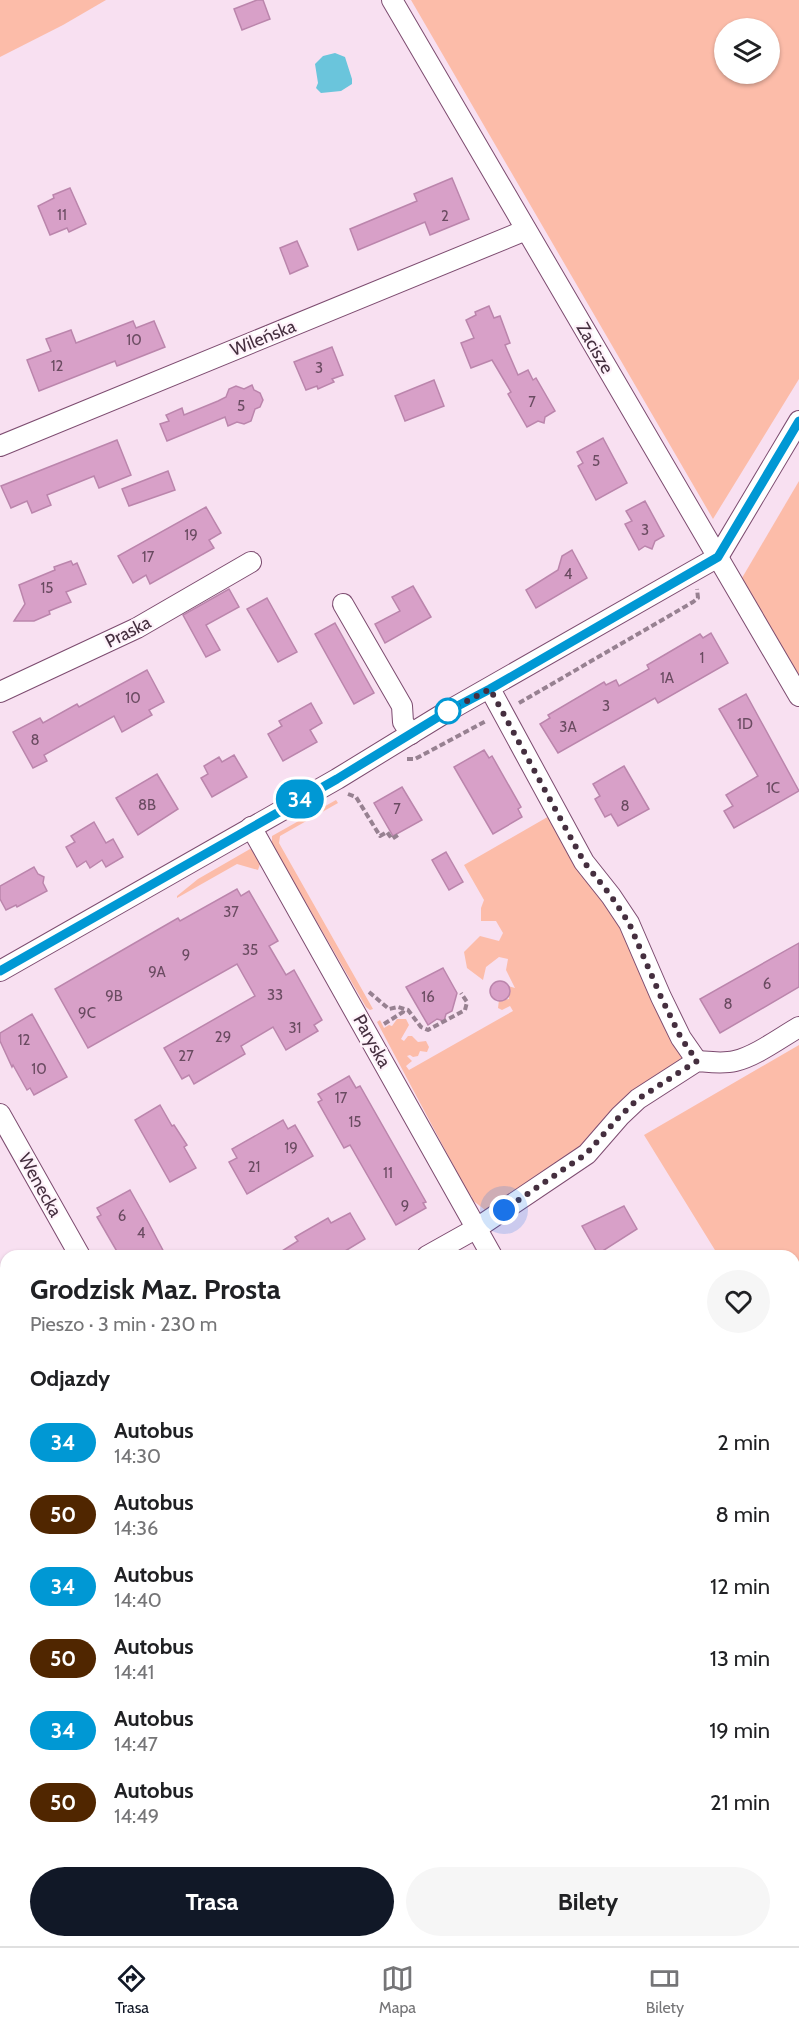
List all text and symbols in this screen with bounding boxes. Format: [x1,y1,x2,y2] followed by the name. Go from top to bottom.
[714,18,780,84] map controls
[714,18,780,84] button: layers
[57,206,67,224] house number: 11
[441,207,449,225] house number: 2
[227,315,299,361] street label: Wileńska
[572,319,618,377] street label: Zacisze
[126,331,142,349] house number: 10
[51,357,64,375] house number: 12
[315,359,323,377] house number: 3
[528,393,536,411] house number: 7
[237,397,245,415] house number: 5
[592,452,600,470] house number: 5
[641,521,649,539] house number: 3
[184,526,198,544] house number: 19
[142,548,155,566] house number: 17
[564,565,573,583] house number: 4
[40,579,54,597] house number: 15
[101,611,155,653] street label: Praska
[700,649,704,667] house number: 1
[660,669,675,687] house number: 1A
[125,689,141,707] house number: 10
[602,697,610,715] house number: 3
[435,698,461,724] unlabelled marker
[737,715,753,733] house number: 1D
[559,718,577,736] house number: 3A
[30,731,40,749] house number: 8
[766,779,780,797] house number: 1C
[273,780,327,818] line badge: 34
[288,787,312,812] text: 34
[138,796,156,814] house number: 8B
[620,797,630,815] house number: 8
[393,800,401,818] house number: 7
[223,903,239,921] house number: 37
[242,941,258,959] house number: 35
[182,946,190,964] house number: 9
[148,963,166,981] house number: 9A
[763,975,771,993] house number: 6
[267,986,283,1004] house number: 33
[105,987,123,1005] house number: 9B
[421,988,435,1006] house number: 16
[723,995,733,1013] house number: 8
[78,1004,96,1022] house number: 9C
[348,1011,396,1072] street label: Paryska
[288,1019,302,1037] house number: 31
[215,1028,231,1046] house number: 29
[18,1031,31,1049] house number: 12
[178,1047,194,1065] house number: 27
[31,1060,47,1078] house number: 10
[335,1089,348,1107] house number: 17
[348,1113,362,1131] house number: 15
[284,1139,298,1157] house number: 19
[14,1149,67,1221] street label: Wenecka
[248,1158,260,1176] house number: 21
[383,1164,393,1182] house number: 11
[489,1195,519,1225] your location
[401,1197,409,1215] house number: 9
[118,1207,126,1225] house number: 6
[137,1224,146,1242] house number: 4
[707,1270,770,1333] button: heart
[30,1272,281,1306] text: Grodzisk Maz. Prosta
[30,1312,217,1336] text: Pieszo · 3 min · 230 m
[30,1365,110,1392] text: Odjazdy
[114,1417,194,1444] text: Autobus
[717,1429,770,1456] text: 2 min
[51,1430,75,1455] text: 34
[114,1444,161,1468] text: 14:30
[114,1489,194,1516] text: Autobus
[715,1501,770,1528] text: 8 min
[50,1502,76,1527] text: 50
[114,1516,158,1540] text: 14:36
[114,1561,194,1588] text: Autobus
[710,1573,770,1600] text: 12 min
[51,1574,75,1599] text: 34
[114,1588,162,1612] text: 14:40
[114,1633,194,1660] text: Autobus
[710,1645,770,1672] text: 13 min
[50,1646,76,1671] text: 50
[114,1660,154,1684] text: 14:41
[114,1705,194,1732] text: Autobus
[709,1717,770,1744] text: 19 min
[51,1718,75,1743] text: 34
[114,1732,158,1756] text: 14:47
[114,1777,194,1804] text: Autobus
[710,1789,770,1816] text: 21 min
[50,1790,76,1815] text: 50
[114,1804,159,1828] text: 14:49
[30,1867,394,1936] button: Trasa
[406,1867,770,1936] button: Bilety
[115,1962,149,2017] tab: Trasa
[379,1962,416,2017] tab: Mapa
[646,1962,684,2017] tab: Bilety

